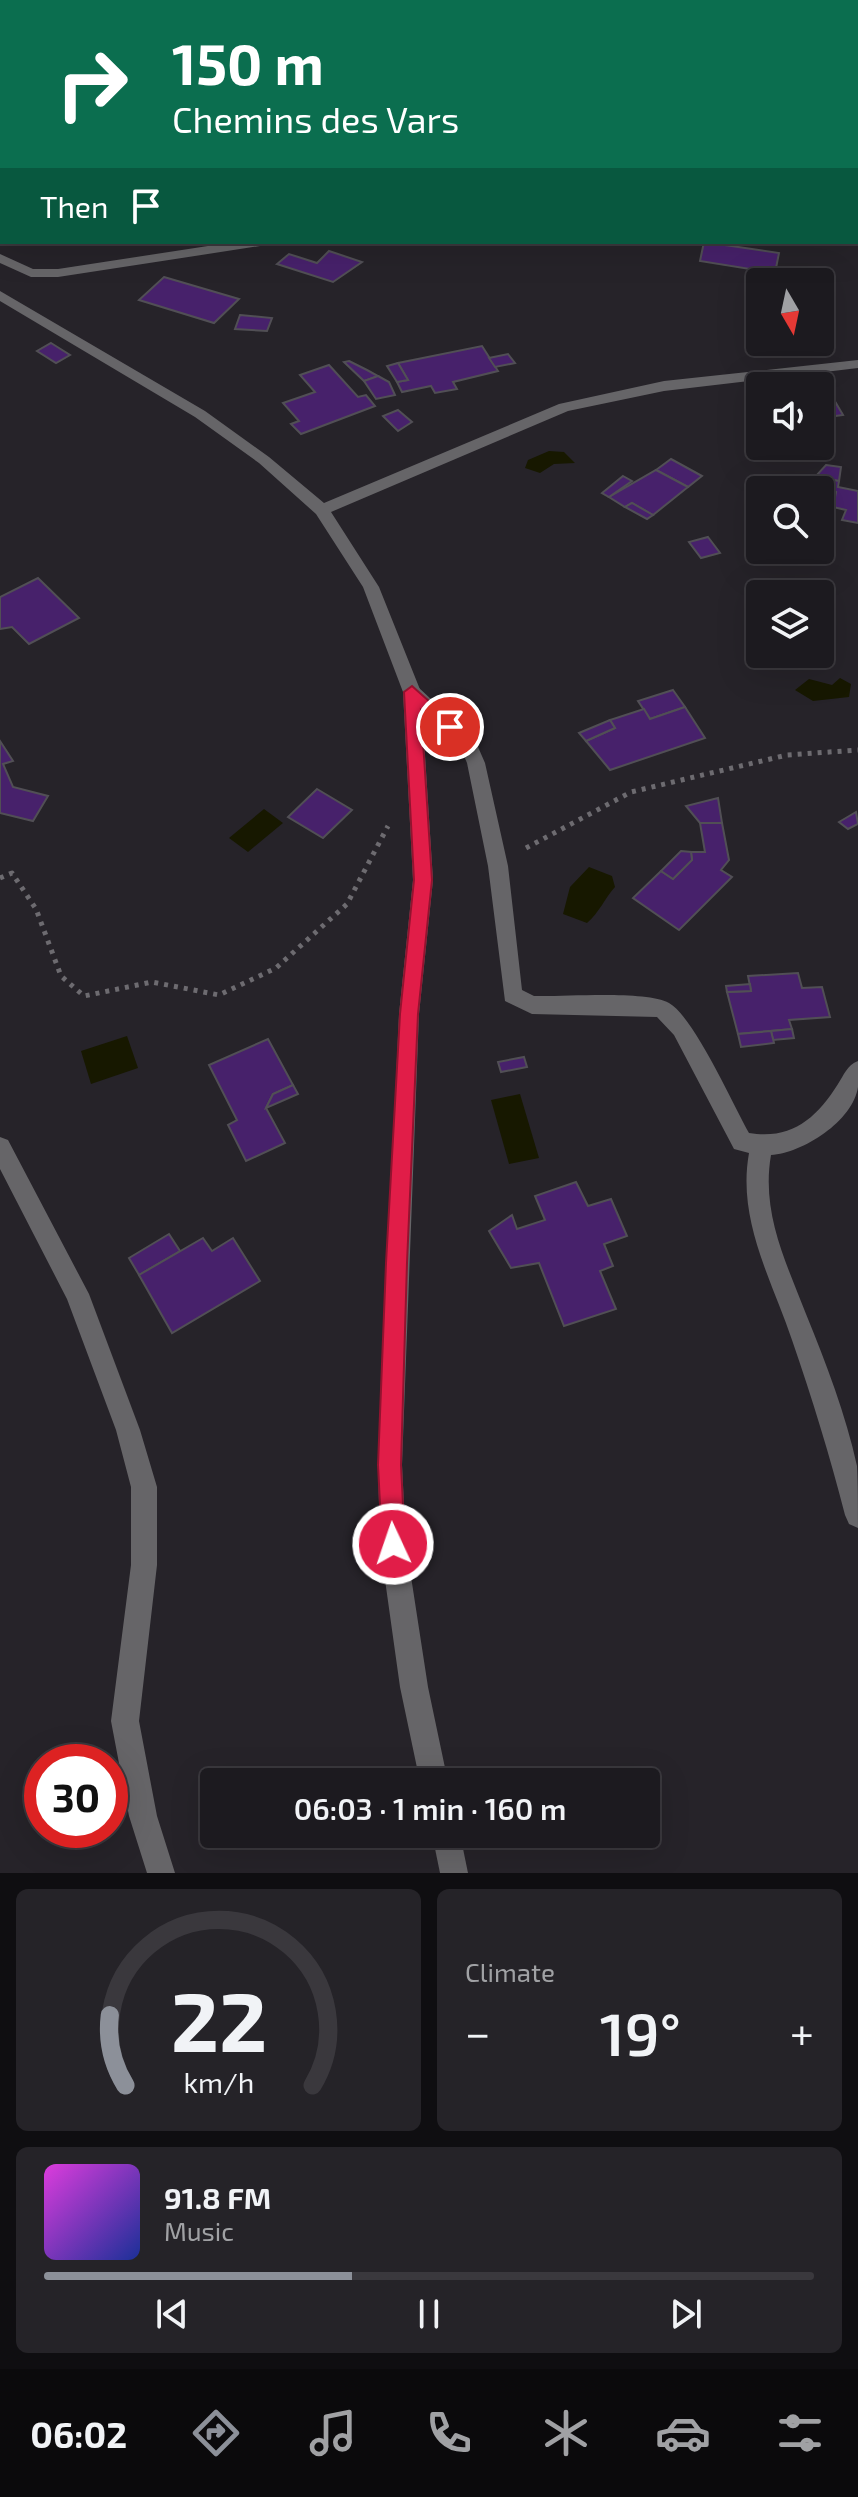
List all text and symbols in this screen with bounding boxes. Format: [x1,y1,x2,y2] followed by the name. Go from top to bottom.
[172,29,324,96] text: 150 m
[40,32,144,136] icon: right
[172,97,459,140] text: Chemins des Vars
[124,184,168,228] icon: arrive
[40,188,108,224] text: Then
[746,268,834,356] north arrow
[746,268,834,668] map controls
[746,372,834,460] button: sound
[746,476,834,564] button: search
[746,580,834,668] button: layers
[416,693,484,761] pin
[428,705,472,749] icon: arrive
[351,1502,435,1586] position arrow
[24,1744,128,1848] speed limit sign: 30
[294,1790,566,1826] text: 06:03 · 1 min · 160 m
[465,1956,555,1987] text: Climate
[170,1969,267,2069] text: 22
[600,1996,681,2068] text: 19°
[465,2005,491,2058] text: −
[790,2005,814,2058] text: +
[183,2064,254,2099] text: km/h
[164,2179,271,2215] text: 91.8 FM
[164,2215,234,2246] text: Music
[150,2292,194,2336] icon: previous
[407,2292,451,2336] icon: pause
[664,2292,708,2336] icon: next
[188,2405,244,2461] icon: directions
[305,2405,361,2461] icon: music
[421,2405,477,2461] icon: phone
[538,2405,594,2461] icon: climate
[655,2405,711,2461] icon: car
[772,2405,828,2461] icon: filters
[30,2412,127,2455] text: 06:02

